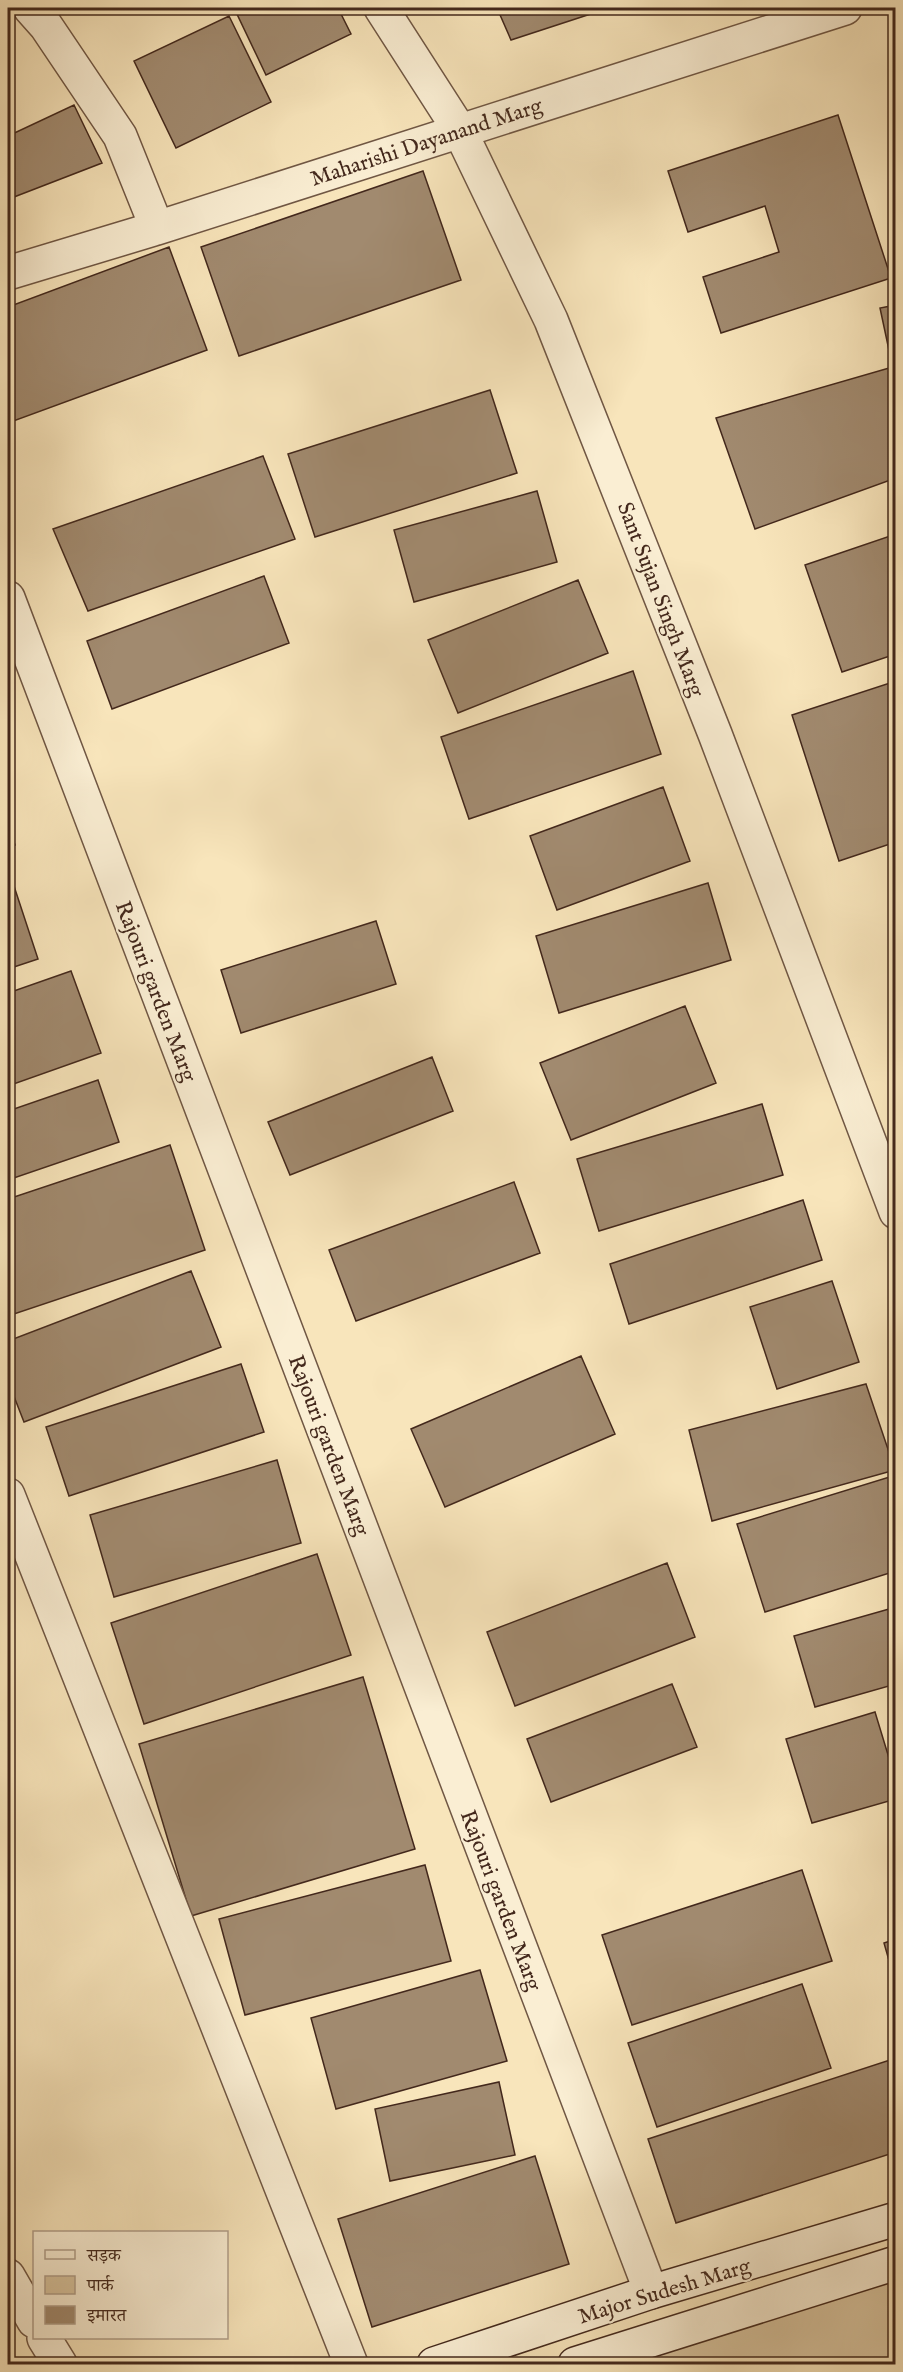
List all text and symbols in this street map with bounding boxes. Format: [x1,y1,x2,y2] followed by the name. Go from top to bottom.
[307,92,547,194] street label: Maharishi Dayanand Marg
[610,498,711,702] street label: Sant Sujan Singh Marg
[108,897,203,1087] street label: Rajouri garden Marg
[281,1351,376,1541] street label: Rajouri garden Marg
[453,1806,548,1996] street label: Rajouri garden Marg
[33,2231,228,2339] legend
[86,2245,122,2268] text: सड़क
[575,2252,755,2331] street label: Major Sudesh Marg
[86,2275,115,2298] text: पार्क
[86,2305,127,2328] text: इमारत

